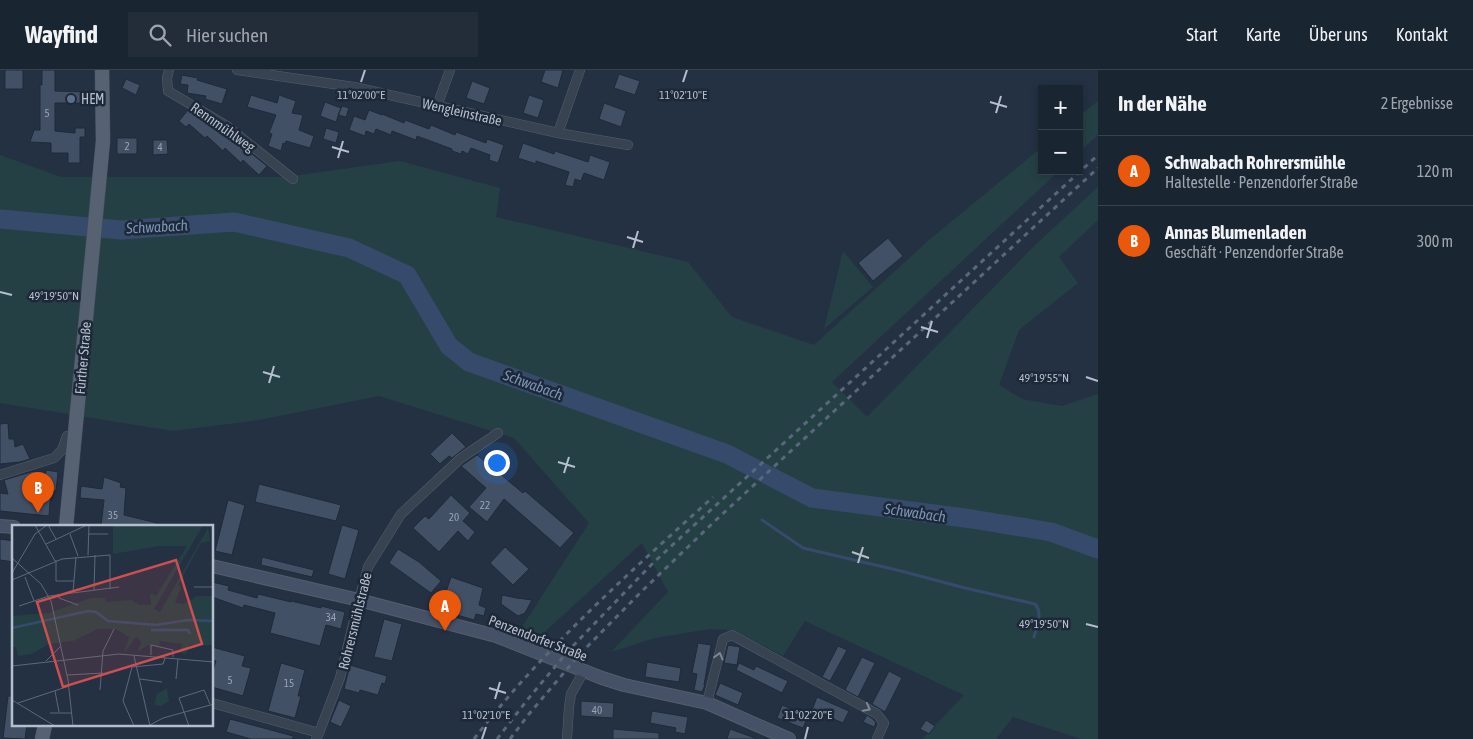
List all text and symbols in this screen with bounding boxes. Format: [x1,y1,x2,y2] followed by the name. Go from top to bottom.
[128,12,478,57] search box
[25,21,98,48] text: Wayfind
[146,21,174,49] icon: search
[186,24,268,46] text: Hier suchen
[1186,24,1218,45] text: Start
[1246,24,1281,45] text: Karte
[1309,24,1368,45] text: Über uns
[1396,24,1448,45] text: Kontakt
[1038,85,1083,175] map controls
[1038,85,1083,130] button: +
[337,88,385,102] text: 11°02'00"E
[659,88,707,102] text: 11°02'10"E
[81,91,104,107] place label: HEM
[1118,91,1207,115] text: In der Nähe
[65,93,77,105] marker: HEM
[1381,94,1453,112] text: 2 Ergebnisse
[421,95,503,129] street label: Wengleinstraße
[188,99,258,155] street label: Rennmühlweg
[44,107,50,119] house number: 5
[1038,130,1083,175] button: −
[124,140,130,152] house number: 2
[157,141,163,153] house number: 4
[1165,151,1346,173] text: Schwabach Rohrersmühle
[1130,162,1138,180] text: A
[1417,162,1453,180] text: 120 m
[1165,173,1358,191] text: Haltestelle · Penzendorfer Straße
[125,216,188,237] water label: Schwabach
[1165,221,1306,243] text: Annas Blumenladen
[1130,232,1138,250] text: B
[1417,232,1453,250] text: 300 m
[1165,243,1344,261] text: Geschäft · Penzendorfer Straße
[29,289,79,303] text: 49°19'50"N
[72,321,94,395] street label: Fürther Straße
[500,366,565,403] water label: Schwabach
[1019,371,1069,385] text: 49°19'55"N
[484,450,510,476] your location
[22,472,54,513] pin: B
[480,499,490,511] house number: 22
[882,500,947,525] water label: Schwabach
[108,509,118,521] house number: 35
[449,511,459,523] house number: 20
[12,525,214,726] inset map
[335,571,375,671] street label: Rohrersmühlstraße
[429,590,461,631] pin: A
[326,611,336,623] house number: 34
[486,612,590,664] street label: Penzendorfer Straße
[1019,617,1069,631] text: 49°19'50"N
[713,651,724,660] one-way arrow
[227,674,233,686] house number: 5
[284,677,294,689] house number: 15
[861,702,870,712] one-way arrow
[592,704,602,716] house number: 40
[462,708,510,722] text: 11°02'10"E
[784,708,832,722] text: 11°02'20"E

